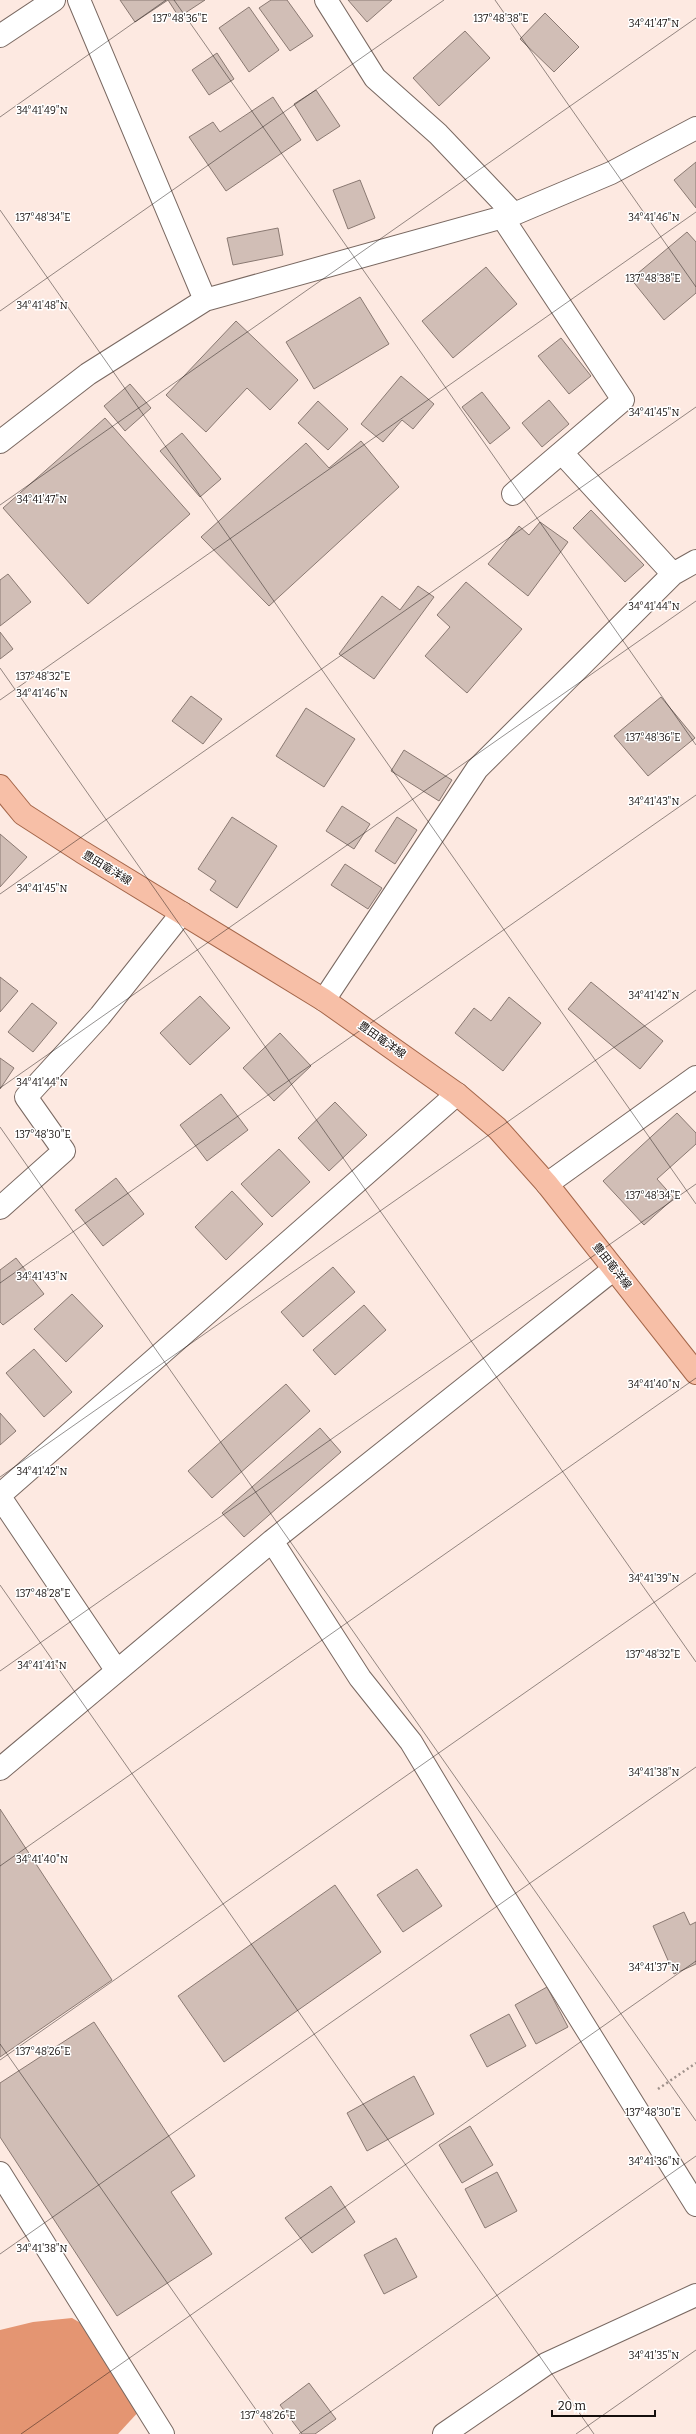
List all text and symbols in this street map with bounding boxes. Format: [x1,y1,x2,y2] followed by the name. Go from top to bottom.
[152,13,208,25] text: 137°48'36"E
[474,13,529,25] text: 137°48'38"E
[629,18,679,30] text: 34°41'47"N
[16,105,68,117] text: 34°41'49"N
[15,212,71,224] text: 137°48'34"E
[628,212,680,224] text: 34°41'46"N
[626,273,681,285] text: 137°48'38"E
[16,300,68,312] text: 34°41'48"N
[629,407,679,419] text: 34°41'45"N
[17,494,67,506] text: 34°41'47"N
[628,601,680,613] text: 34°41'44"N
[16,671,70,683] text: 137°48'32"E
[16,688,68,700] text: 34°41'46"N
[625,732,681,744] text: 137°48'36"E
[629,796,680,808] text: 34°41'43"N
[80,848,134,888] street label: 豊田竜洋線
[17,883,67,895] text: 34°41'45"N
[629,990,679,1002] text: 34°41'42"N
[356,1019,408,1061] street label: 豊田竜洋線
[16,1077,68,1089] text: 34°41'44"N
[15,1129,71,1141] text: 137°48'30"E
[625,1190,681,1202] text: 137°48'34"E
[590,1240,634,1292] street label: 豊田竜洋線
[17,1271,68,1283] text: 34°41'43"N
[628,1379,680,1391] text: 34°41'40"N
[17,1466,67,1478] text: 34°41'42"N
[628,1573,680,1585] text: 34°41'39"N
[16,1588,70,1600] text: 137°48'28"E
[626,1649,680,1661] text: 137°48'32"E
[17,1660,67,1672] text: 34°41'41"N
[628,1767,680,1779] text: 34°41'38"N
[16,1854,68,1866] text: 34°41'40"N
[629,1962,679,1974] text: 34°41'37"N
[16,2046,70,2058] text: 137°48'26"E
[625,2107,681,2119] text: 137°48'30"E
[628,2156,680,2168] text: 34°41'36"N
[16,2243,68,2255] text: 34°41'38"N
[629,2350,679,2362] text: 34°41'35"N
[552,2392,655,2418] scale bar
[558,2399,587,2413] text: 20 m
[241,2410,295,2422] text: 137°48'26"E

